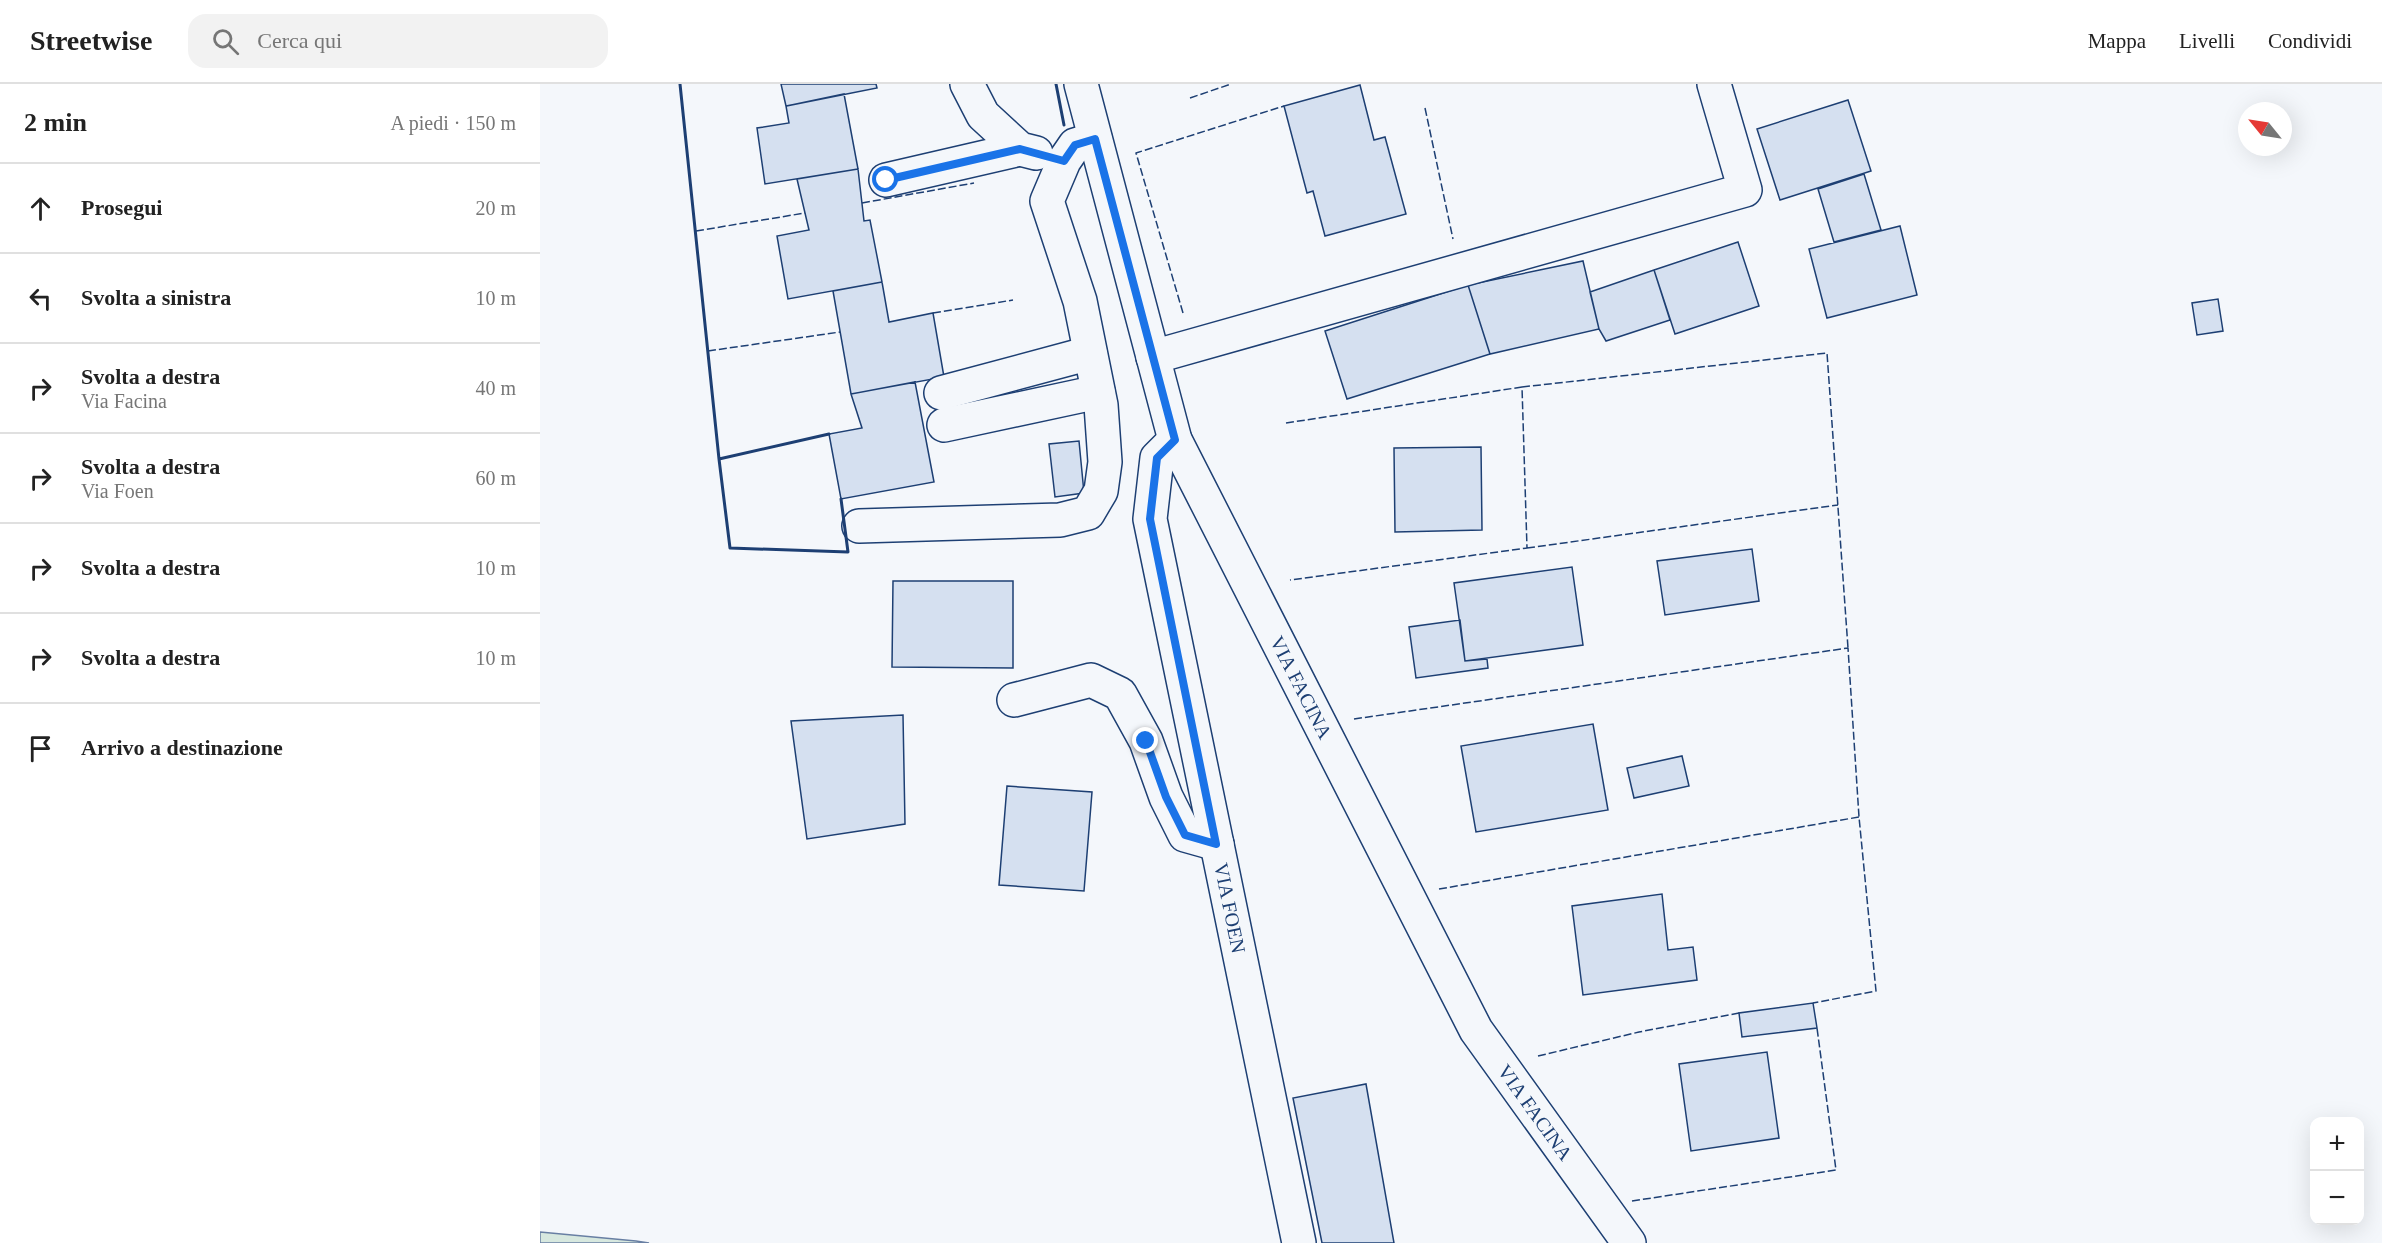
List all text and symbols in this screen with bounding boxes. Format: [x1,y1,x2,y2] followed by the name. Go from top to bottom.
[188,14,608,68] search box
[30,25,152,56] text: Streetwise
[209,25,242,58] icon: search
[257,28,342,53] text: Cerca qui
[2088,29,2146,53] text: Mappa
[2179,29,2235,53] text: Livelli
[2268,29,2352,53] text: Condividi
[2238,102,2292,156] north arrow
[24,108,87,137] text: 2 min
[390,112,516,134] text: A piedi · 150 m
[872,166,898,192] route start
[24,192,57,225] icon: ahead
[81,195,162,220] text: Prosegui
[475,197,516,219] text: 20 m
[24,282,57,315] icon: left
[81,285,231,310] text: Svolta a sinistra
[475,287,516,309] text: 10 m
[81,364,220,389] text: Svolta a destra
[24,372,57,405] icon: right
[475,377,516,399] text: 40 m
[81,390,167,412] text: Via Facina
[81,454,220,479] text: Svolta a destra
[24,462,57,495] icon: right
[475,467,516,489] text: 60 m
[81,480,154,502] text: Via Foen
[24,552,57,585] icon: right
[81,555,220,580] text: Svolta a destra
[475,557,516,579] text: 10 m
[1266,632,1337,743] street label: VIA FACINA
[24,642,57,675] icon: right
[81,645,220,670] text: Svolta a destra
[475,647,516,669] text: 10 m
[1132,727,1158,753] route end
[24,732,57,765] icon: arrive
[81,735,283,760] text: Arrivo a destinazione
[1210,861,1250,955] street label: VIA FOEN
[1493,1060,1577,1165] street label: VIA FACINA
[2310,1117,2364,1225] map controls
[2310,1117,2364,1171] button: +
[2310,1171,2364,1225] button: −

